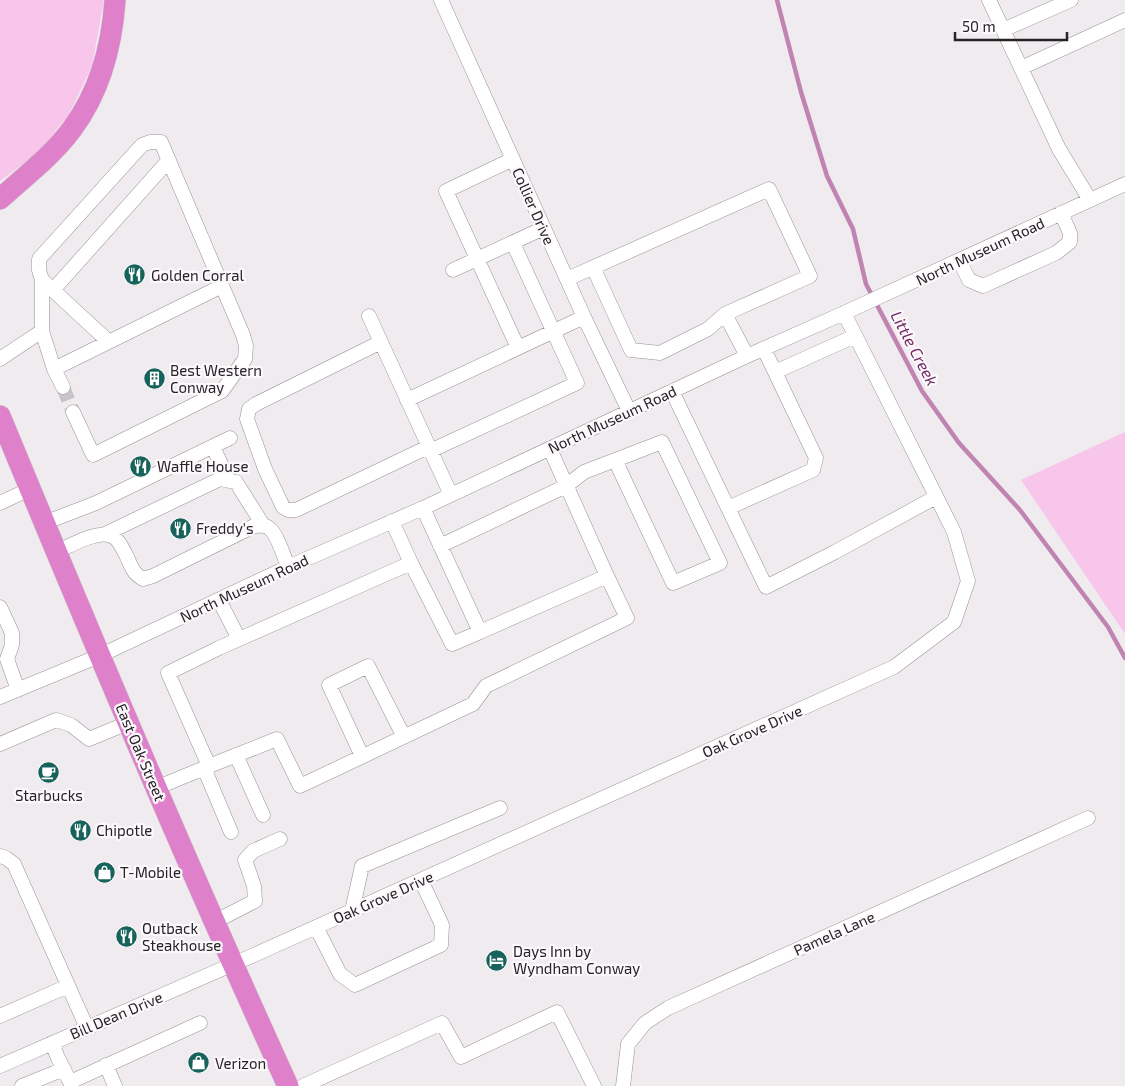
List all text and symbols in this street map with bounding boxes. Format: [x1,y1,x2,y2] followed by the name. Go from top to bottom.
[955,10,1068,42] scale bar
[962,17,996,35] text: 50 m
[509,165,559,247] street label: Collier Drive
[913,213,1047,289] street label: North Museum Road
[123,263,147,287] restaurant icon: Golden Corral
[151,266,244,284] place label: Golden Corral
[887,307,943,389] water label: Little Creek
[170,361,262,396] place label: Best Western Conway
[142,367,166,391] building icon: Best Western Conway
[545,381,679,457] street label: North Museum Road
[129,454,153,478] restaurant icon: Waffle House
[157,457,248,475] place label: Waffle House
[168,516,192,540] restaurant icon: Freddy's
[196,519,254,537] place label: Freddy's
[177,550,311,626] street label: North Museum Road
[112,701,170,804] street label: East Oak Street
[699,701,805,761] street label: Oak Grove Drive
[37,760,61,784] cafe icon: Starbucks
[15,786,83,804] place label: Starbucks
[68,818,92,842] restaurant icon: Chipotle
[96,821,152,839] place label: Chipotle
[92,860,116,884] shop icon: T-Mobile
[120,863,181,881] place label: T-Mobile
[330,867,436,927] street label: Oak Grove Drive
[791,907,877,959] street label: Pamela Lane
[142,919,221,954] place label: Outback Steakhouse
[114,925,138,949] restaurant icon: Outback Steakhouse
[513,942,640,977] place label: Days Inn by Wyndham Conway
[485,948,509,972] hotel icon: Days Inn by Wyndham Conway
[67,987,165,1043] street label: Bill Dean Drive
[187,1051,211,1075] shop icon: Verizon
[215,1054,266,1072] place label: Verizon

